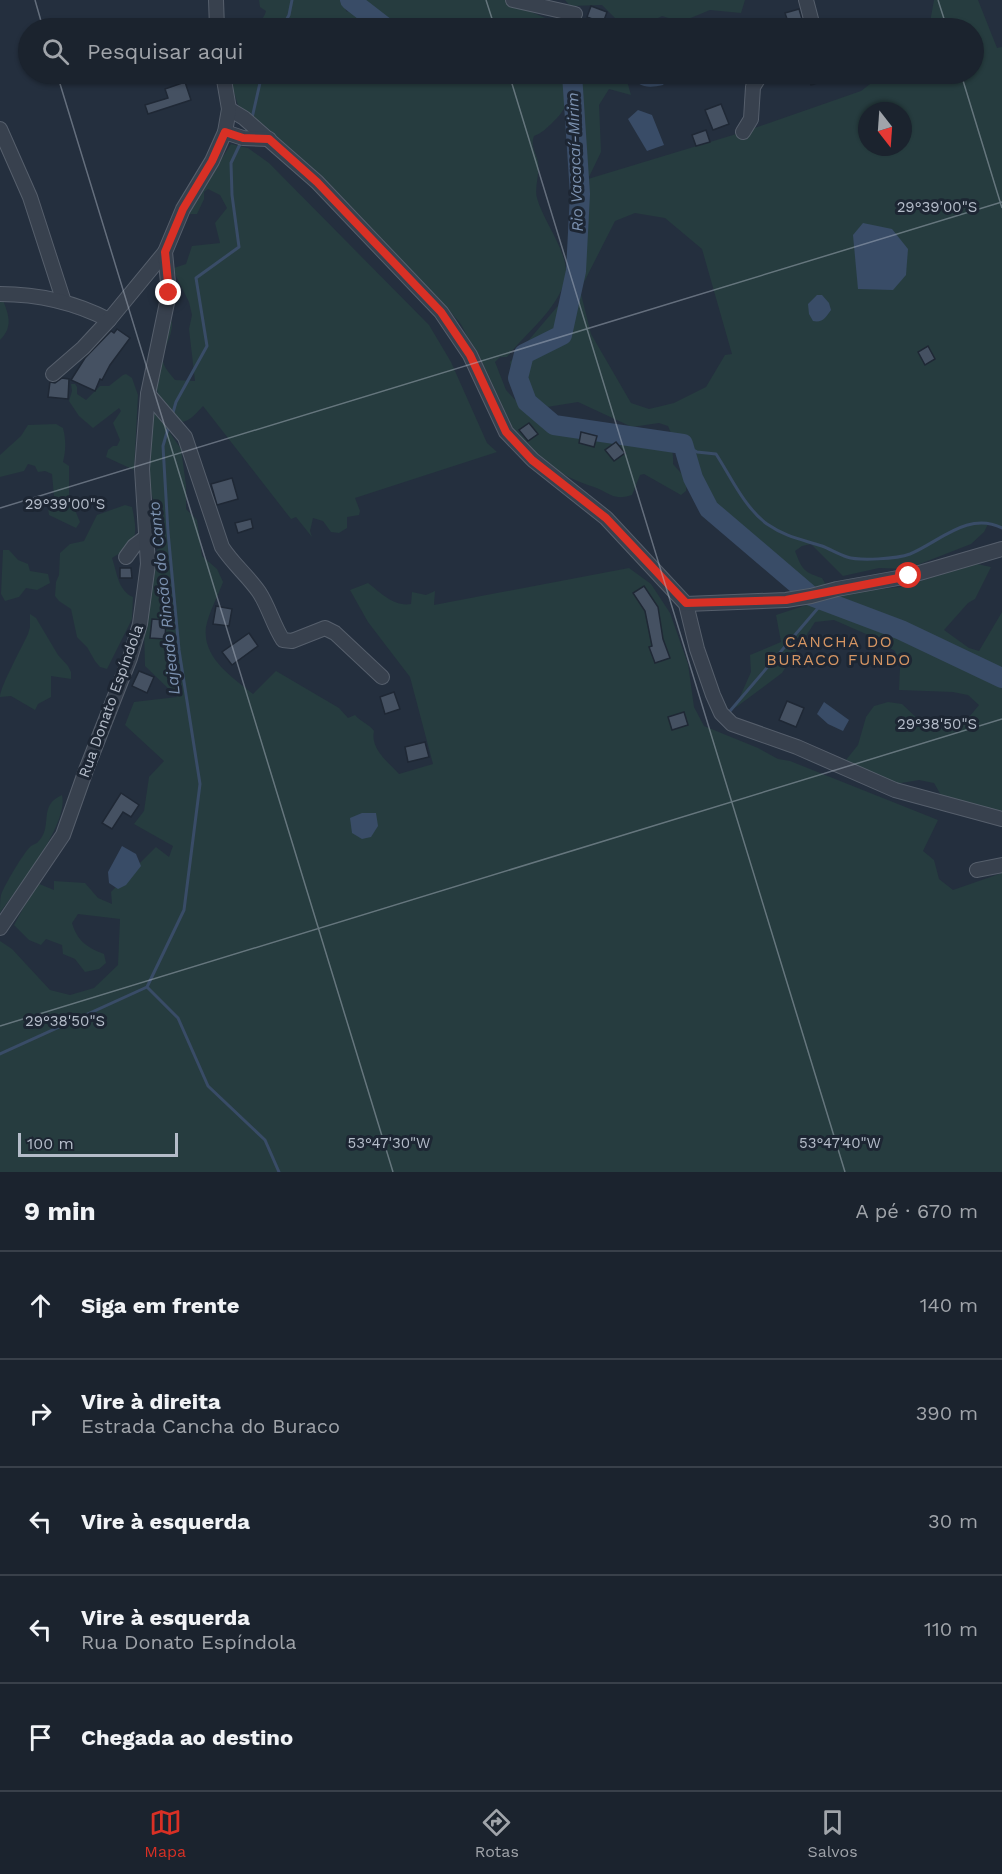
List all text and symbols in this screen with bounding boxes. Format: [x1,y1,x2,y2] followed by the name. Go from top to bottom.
[18,18,984,84] search box
[39,35,72,68] icon: search
[87,39,243,64] text: Pesquisar aqui
[563,92,587,232] water label: Rio Vacacaí-Mirim
[858,102,912,156] north arrow
[897,198,977,216] text: 29°39'00"S
[155,279,181,305] route end
[25,495,105,513] text: 29°39'00"S
[144,500,184,696] water label: Lajeado Rincão do Canto
[895,562,921,588] route start
[75,621,147,780] street label: Rua Donato Espíndola
[766,632,912,669] district label: CANCHA DO BURACO FUNDO
[897,715,977,733] text: 29°38'50"S
[25,1012,105,1030] text: 29°38'50"S
[18,1130,178,1158] scale bar
[27,1134,74,1153] text: 100 m
[348,1134,430,1152] text: 53°47'30"W
[799,1134,881,1152] text: 53°47'40"W
[24,1196,96,1226] text: 9 min
[855,1199,978,1223] text: A pé · 670 m
[24,1289,57,1322] icon: ahead
[81,1293,239,1318] text: Siga em frente
[920,1293,978,1317] text: 140 m
[81,1389,221,1414] text: Vire à direita
[24,1397,57,1430] icon: right
[916,1401,978,1425] text: 390 m
[81,1414,340,1438] text: Estrada Cancha do Buraco
[24,1505,57,1538] icon: left
[81,1509,250,1534] text: Vire à esquerda
[928,1509,978,1533] text: 30 m
[81,1605,250,1630] text: Vire à esquerda
[24,1613,57,1646] icon: left
[924,1617,978,1641] text: 110 m
[81,1630,297,1654] text: Rua Donato Espíndola
[24,1721,57,1754] icon: arrive
[81,1725,293,1750] text: Chegada ao destino
[144,1806,186,1861] tab: Mapa
[475,1806,519,1861] tab: Rotas
[808,1806,858,1861] tab: Salvos

